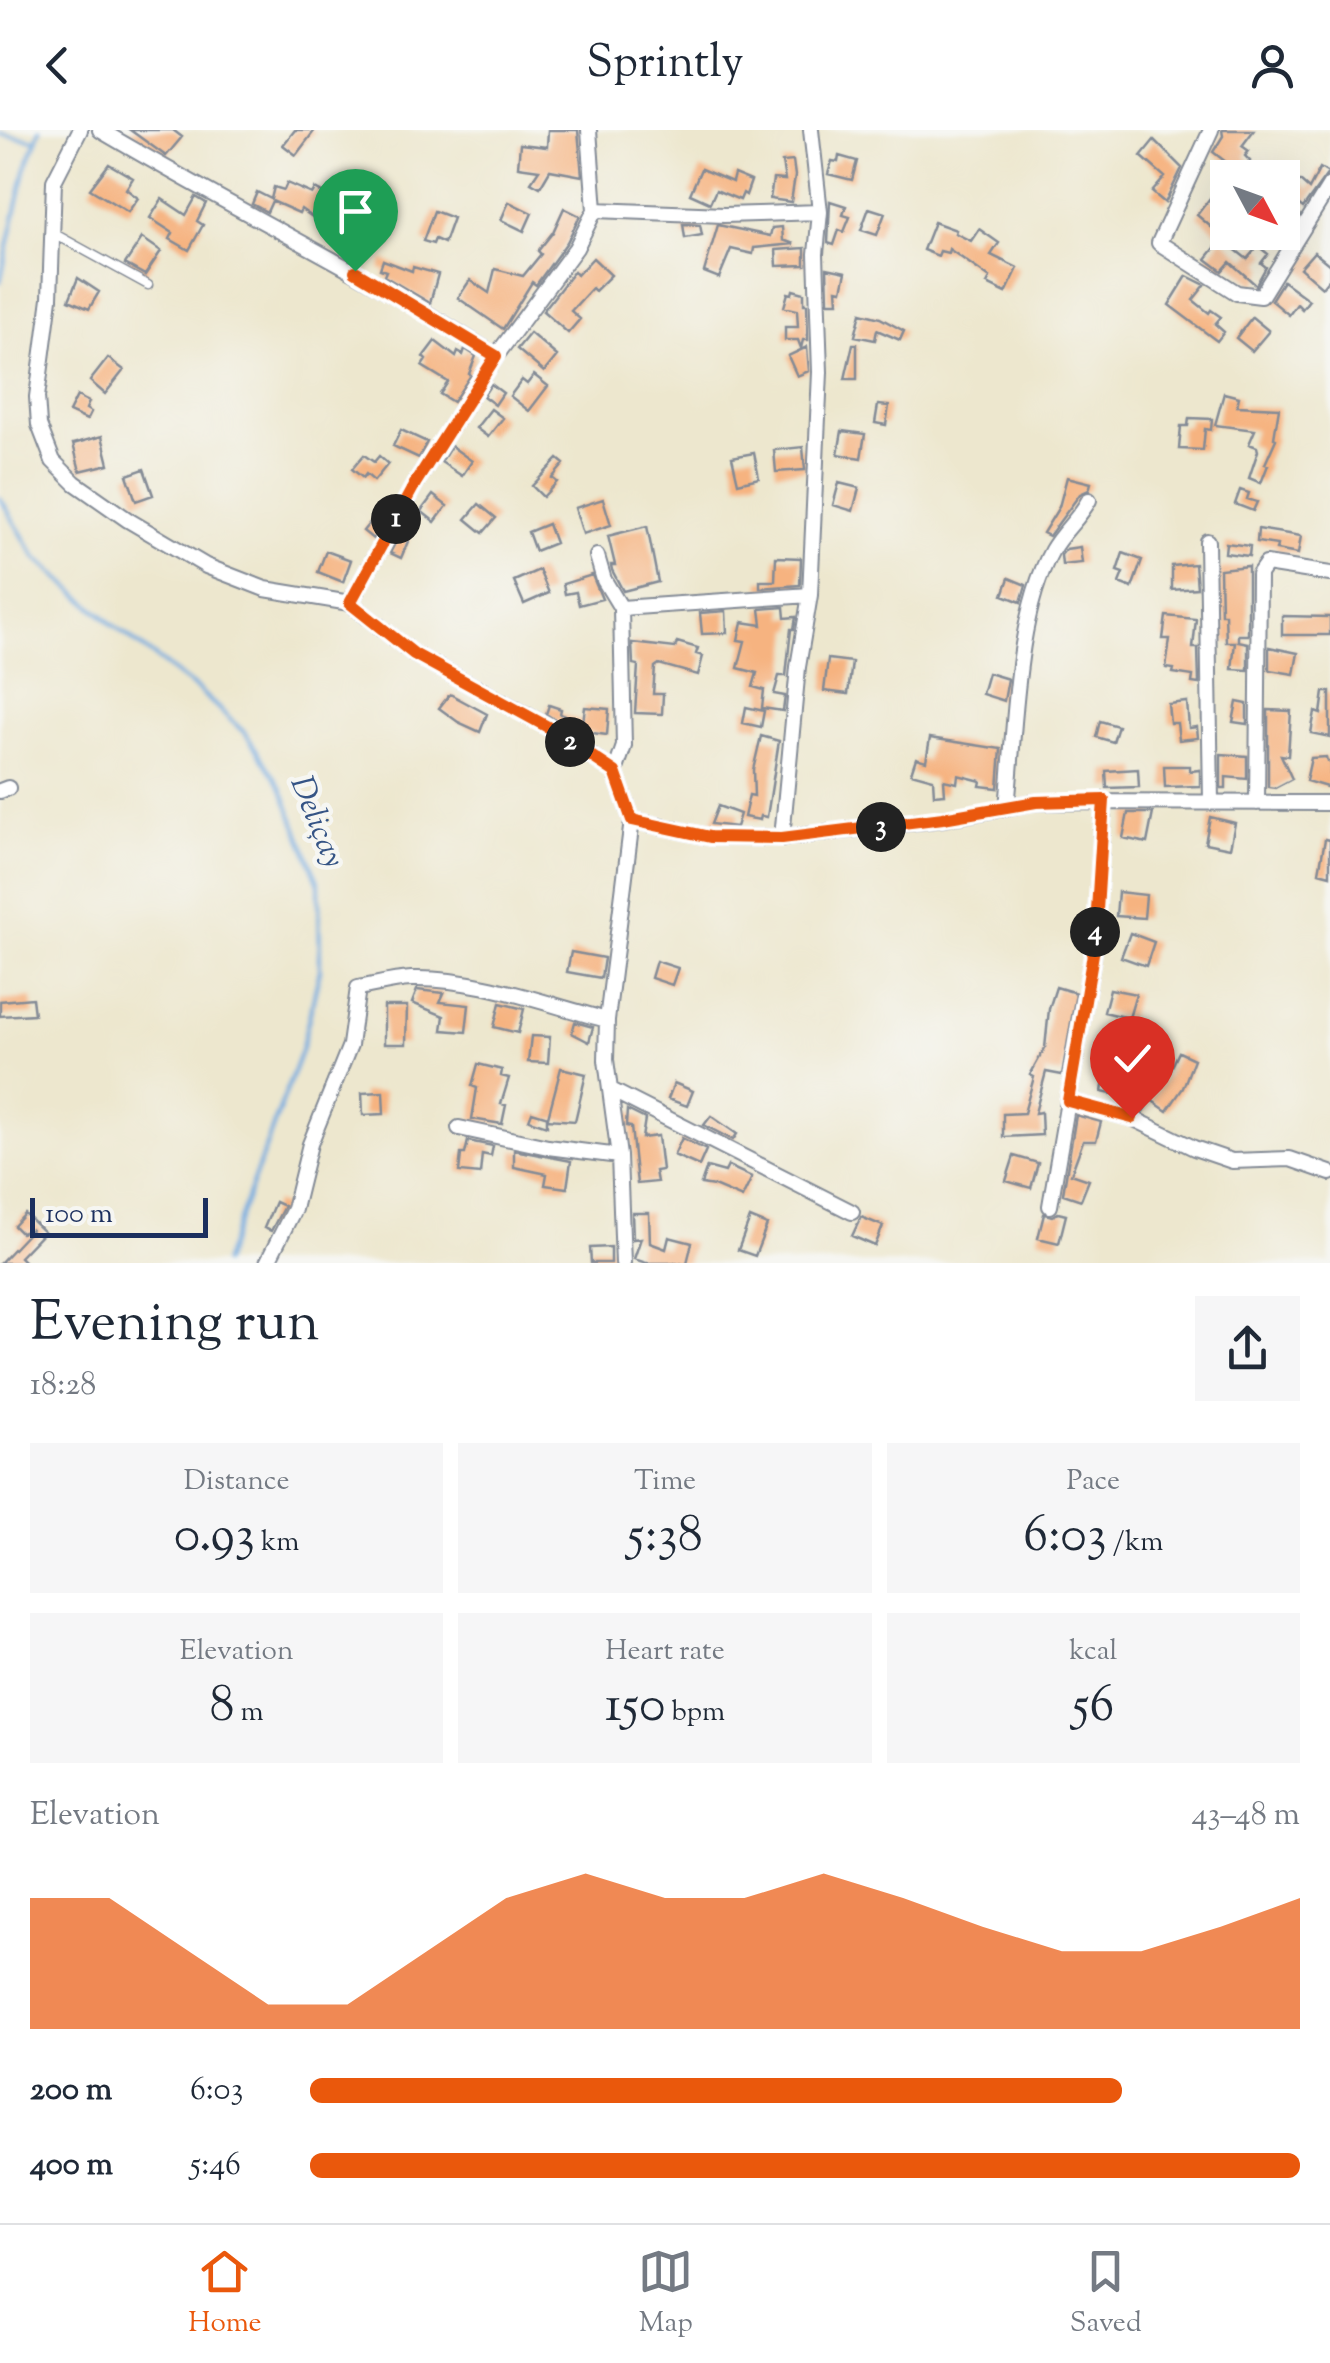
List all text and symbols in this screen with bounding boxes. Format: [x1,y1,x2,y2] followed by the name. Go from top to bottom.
[586,33,744,98] text: Sprintly
[30,38,85,93] icon: back
[1245,38,1300,93] icon: person
[1210,160,1300,250] north arrow
[1210,160,1300,250] map controls
[313,169,398,272] pin
[328,184,383,239] icon: arrive
[371,494,421,544] pin: 1
[391,499,401,539] text: 1
[545,717,595,767] pin: 2
[563,722,577,762] text: 2
[277,769,355,875] water label: Deliçay
[856,802,906,852] pin: 3
[875,807,887,847] text: 3
[1070,907,1120,957] pin: 4
[1088,912,1102,952] text: 4
[1090,1016,1175,1119] pin
[1105,1031,1160,1086] icon: check
[30,1193,208,1238] scale bar
[45,1195,113,1235] text: 100 m
[30,1286,319,1365] text: Evening run
[1195,1296,1300,1401] button: share
[30,1363,96,1409] text: 18:28
[184,1462,289,1502] text: Distance
[634,1462,696,1502] text: Time
[1067,1462,1120,1502] text: Pace
[174,1502,255,1574] text: 0.93
[627,1502,703,1574] text: 5:38
[1023,1502,1107,1574] text: 6:03
[255,1523,299,1563] text: km
[1107,1523,1163,1563] text: /km
[180,1632,293,1672] text: Elevation
[605,1632,725,1672] text: Heart rate
[1069,1632,1117,1672] text: kcal
[210,1672,235,1744] text: 8
[605,1672,665,1744] text: 150
[1072,1672,1114,1744] text: 56
[235,1693,264,1733] text: m
[665,1693,725,1733] text: bpm
[30,1793,160,1839] text: Elevation
[1191,1793,1300,1839] text: 43–48 m
[30,2068,112,2114] text: 200 m
[190,2068,243,2114] text: 6:03
[30,2143,113,2189] text: 400 m
[190,2143,241,2189] text: 5:46
[188,2244,262,2344] tab: Home
[638,2244,693,2344] tab: Map
[1070,2244,1142,2344] tab: Saved

